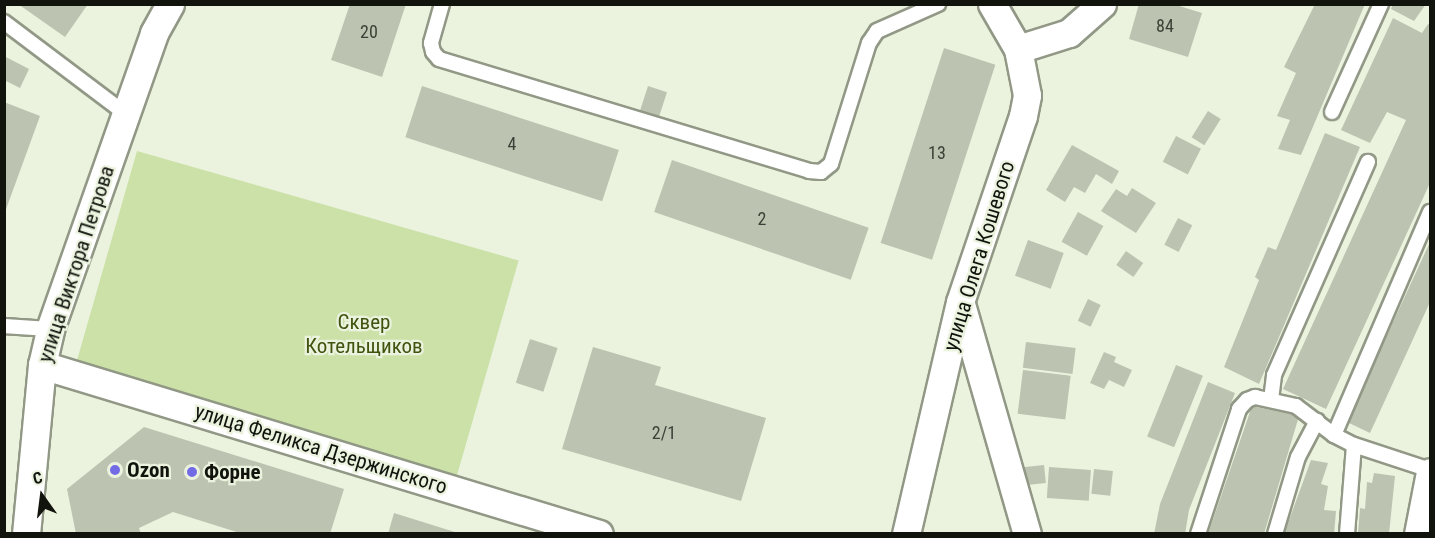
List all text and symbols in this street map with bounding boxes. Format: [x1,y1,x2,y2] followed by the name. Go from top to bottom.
[1156,15,1174,37] house number: 84
[360,21,378,43] house number: 20
[508,133,516,155] house number: 4
[928,142,946,164] house number: 13
[938,158,1020,354] street label: улица Олега Кошевого
[32,162,120,366] street label: улица Виктора Петрова
[758,208,766,230] house number: 2
[305,309,423,359] park label: Сквер Котельщиков
[192,399,450,499] street label: улица Феликса Дзержинского
[652,422,676,444] house number: 2/1
[127,457,170,483] place label: Ozon
[204,459,261,485] place label: Форне
[108,463,122,477] marker: Ozon
[185,465,199,479] marker: Форне
[12,466,72,526] north arrow
[31,468,44,488] text: С

